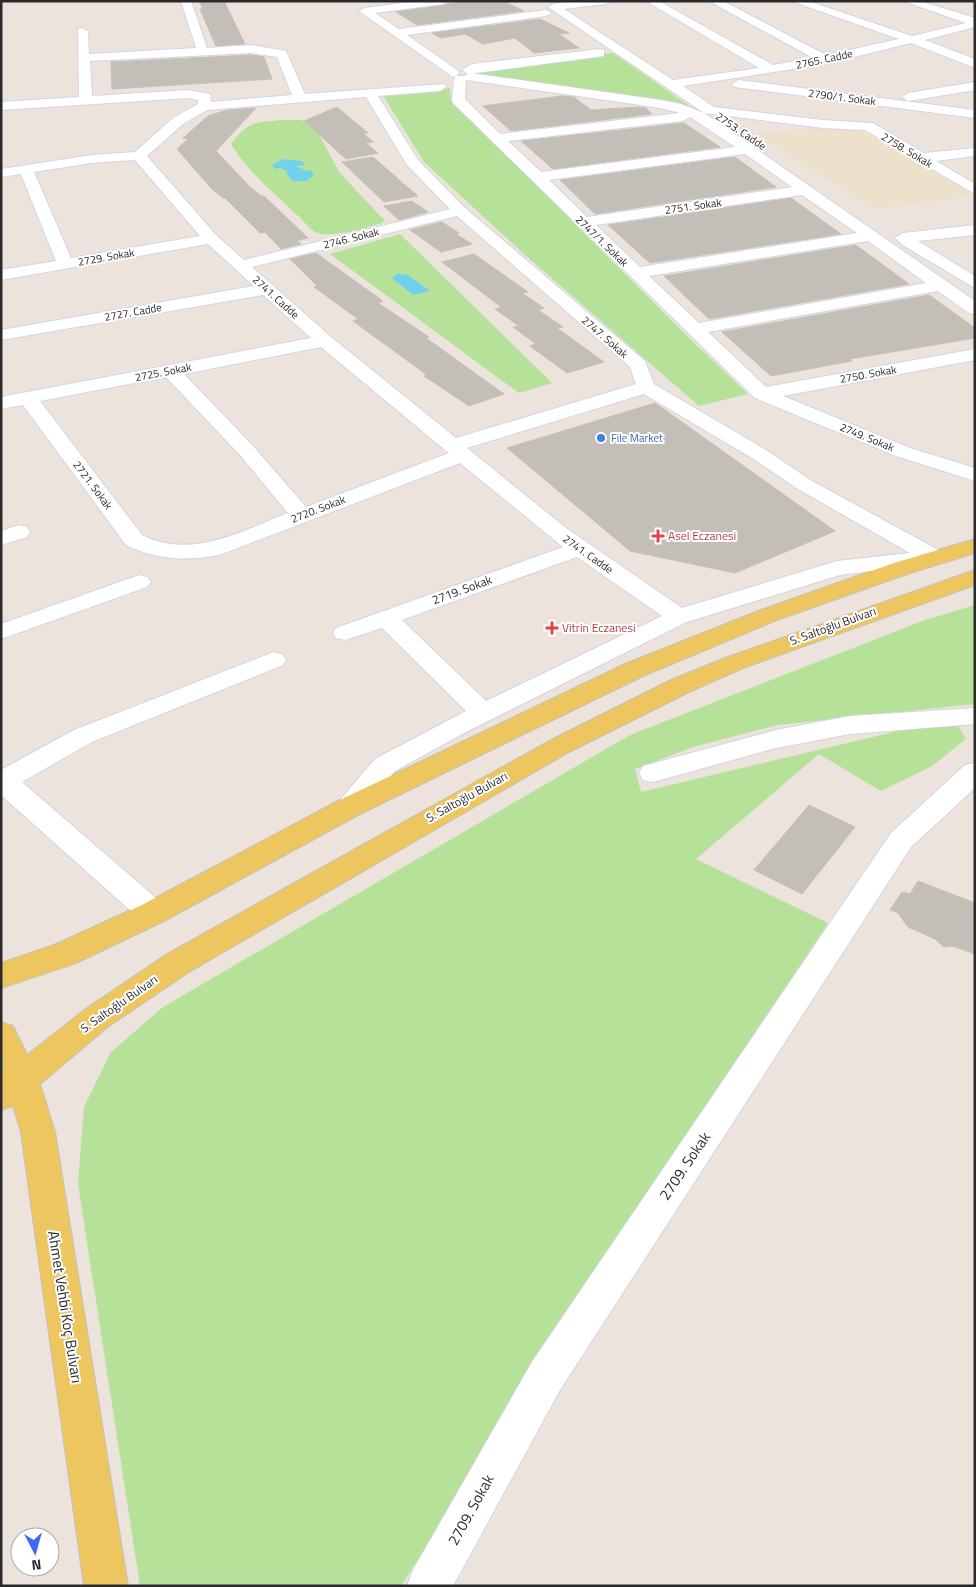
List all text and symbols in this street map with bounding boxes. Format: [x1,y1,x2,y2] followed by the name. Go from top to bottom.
[794,45,855,73] street label: 2765. Cadde
[807,85,877,109] street label: 2790/1. Sokak
[712,108,770,154] street label: 2753. Cadde
[878,128,936,172] street label: 2758. Sokak
[664,194,723,218] street label: 2751. Sokak
[572,212,633,271] street label: 2747/1. Sokak
[321,223,381,253] street label: 2746. Sokak
[76,244,136,270] street label: 2729. Sokak
[249,272,303,323] street label: 2741. Cadde
[103,299,163,325] street label: 2727. Cadde
[578,312,632,362] street label: 2747. Sokak
[133,359,193,385] street label: 2725. Sokak
[838,361,898,387] street label: 2750. Sokak
[837,419,897,455] street label: 2749. Sokak
[611,430,663,446] place label: File Market
[595,432,607,444] marker: File Market
[69,457,117,513] street label: 2721. Sokak
[288,491,348,527] street label: 2720. Sokak
[668,526,736,545] place label: Asel Eczanesi
[652,530,664,542] marker: Asel Eczanesi
[560,531,617,577] street label: 2741. Cadde
[429,570,495,609] street label: 2719. Sokak
[787,601,879,650] street label: S. Saltoğlu Bulvarı
[562,618,636,637] place label: Vitrin Eczanesi
[546,622,558,634] marker: Vitrin Eczanesi
[423,766,511,827] street label: S. Saltoğlu Bulvarı
[76,970,161,1037] street label: S. Saltoğlu Bulvarı
[653,1127,716,1204] street label: 2709. Sokak
[42,1229,89,1385] street label: Ahmet Vehbi Koç Bulvarı
[442,1470,500,1549] street label: 2709. Sokak
[10,1527,60,1577] north arrow
[30,1554,42,1576] text: N

